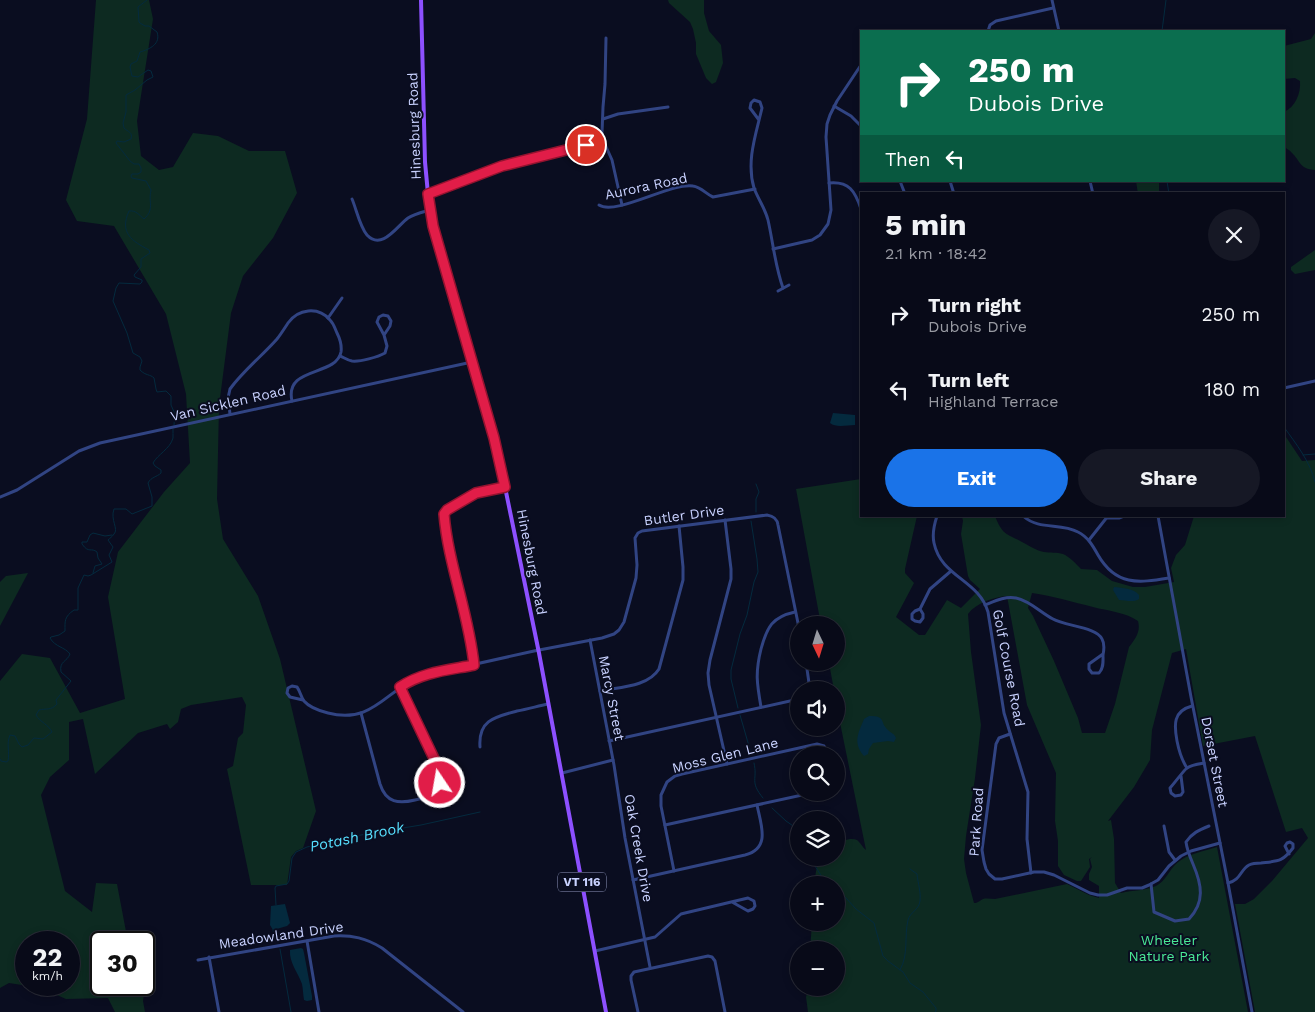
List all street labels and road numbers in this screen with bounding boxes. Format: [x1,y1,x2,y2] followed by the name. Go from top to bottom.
[404,72,424,180] street label: Hinesburg Road
[603,169,689,203] street label: Aurora Road
[169,382,287,424] street label: Van Sicklen Road
[643,501,725,529] street label: Butler Drive
[514,508,550,616] street label: Hinesburg Road
[990,608,1028,728] street label: Golf Course Road
[596,654,628,742] street label: Marcy Street
[1198,715,1232,809] street label: Dorset Street
[670,734,780,776] street label: Moss Glen Lane
[966,787,986,857] street label: Park Road
[622,793,656,903] street label: Oak Creek Drive
[558,872,606,892] road number: VT 116
[218,918,344,952] street label: Meadowland Drive

